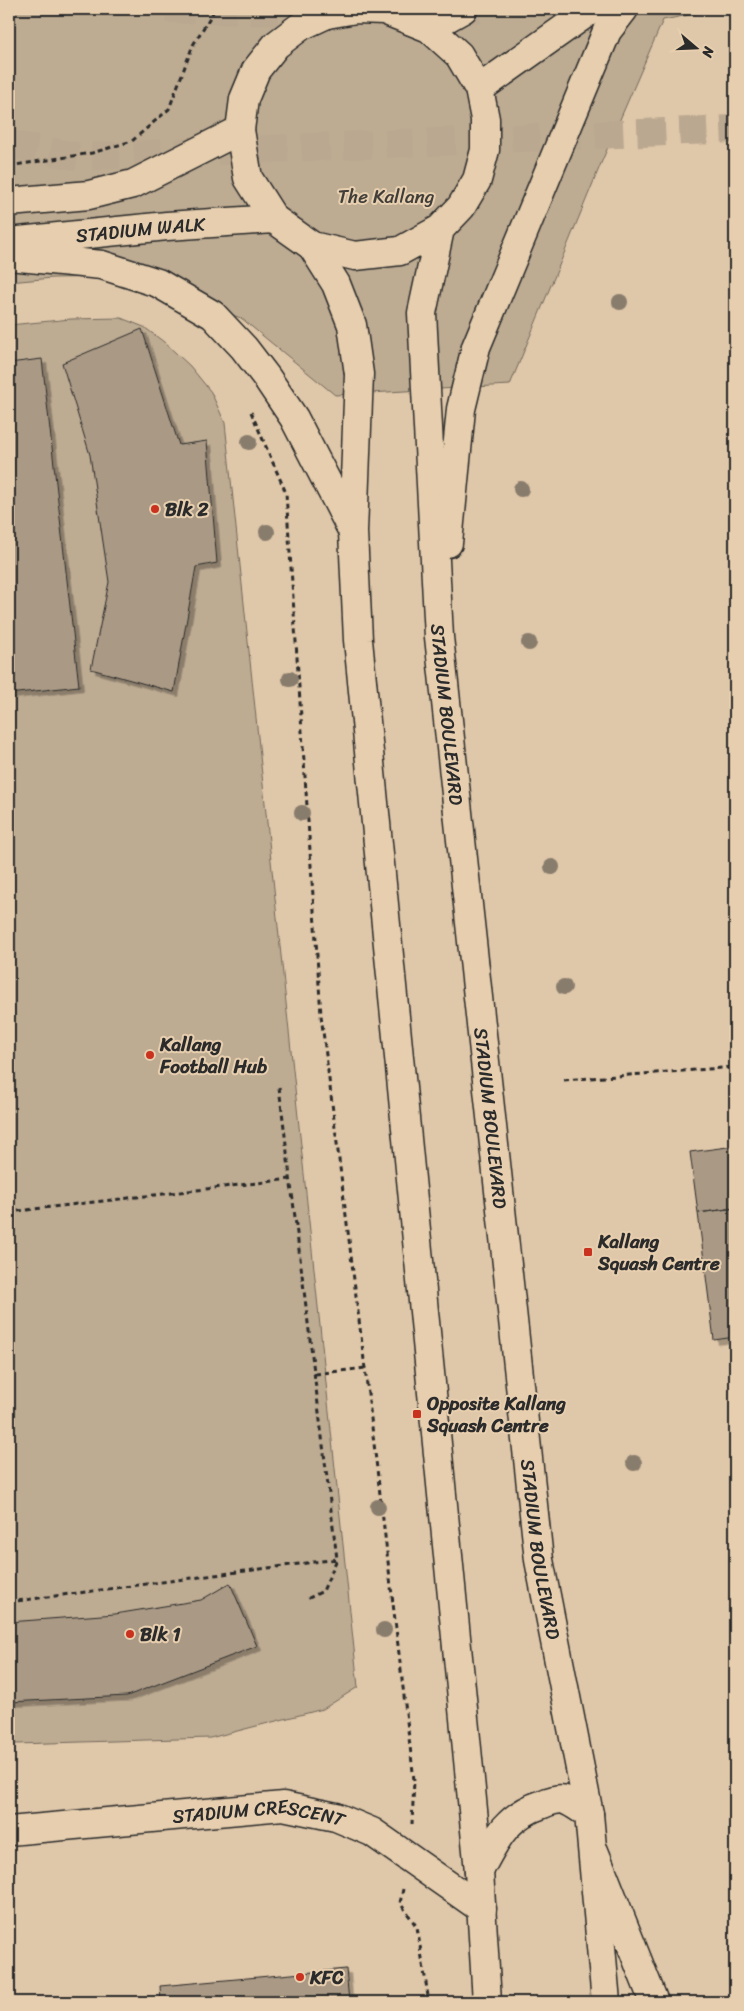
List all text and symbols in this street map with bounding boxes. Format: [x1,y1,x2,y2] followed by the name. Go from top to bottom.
[672,22,722,72] north arrow
[694,42,722,61] text: N
[338,180,435,213] park label: The Kallang
[74,207,207,252] street label: STADIUM WALK
[165,493,208,526] place label: Blk 2
[149,503,161,515] marker: Blk 2
[422,623,474,807] street label: STADIUM BOULEVARD
[465,1026,517,1211] street label: STADIUM BOULEVARD
[159,1028,267,1083] place label: Kallang Football Hub
[144,1049,156,1061] marker: Kallang Football Hub
[597,1225,720,1280] place label: Kallang Squash Centre
[582,1246,594,1258] marker: Kallang Squash Centre
[426,1387,566,1442] place label: Opposite Kallang Squash Centre
[411,1408,423,1420] marker: Opposite Kallang Squash Centre
[512,1457,571,1643] street label: STADIUM BOULEVARD
[140,1618,181,1651] place label: Blk 1
[124,1628,136,1640] marker: Blk 1
[171,1789,352,1836] street label: STADIUM CRESCENT
[309,1961,344,1994] place label: KFC
[294,1971,306,1983] marker: KFC

